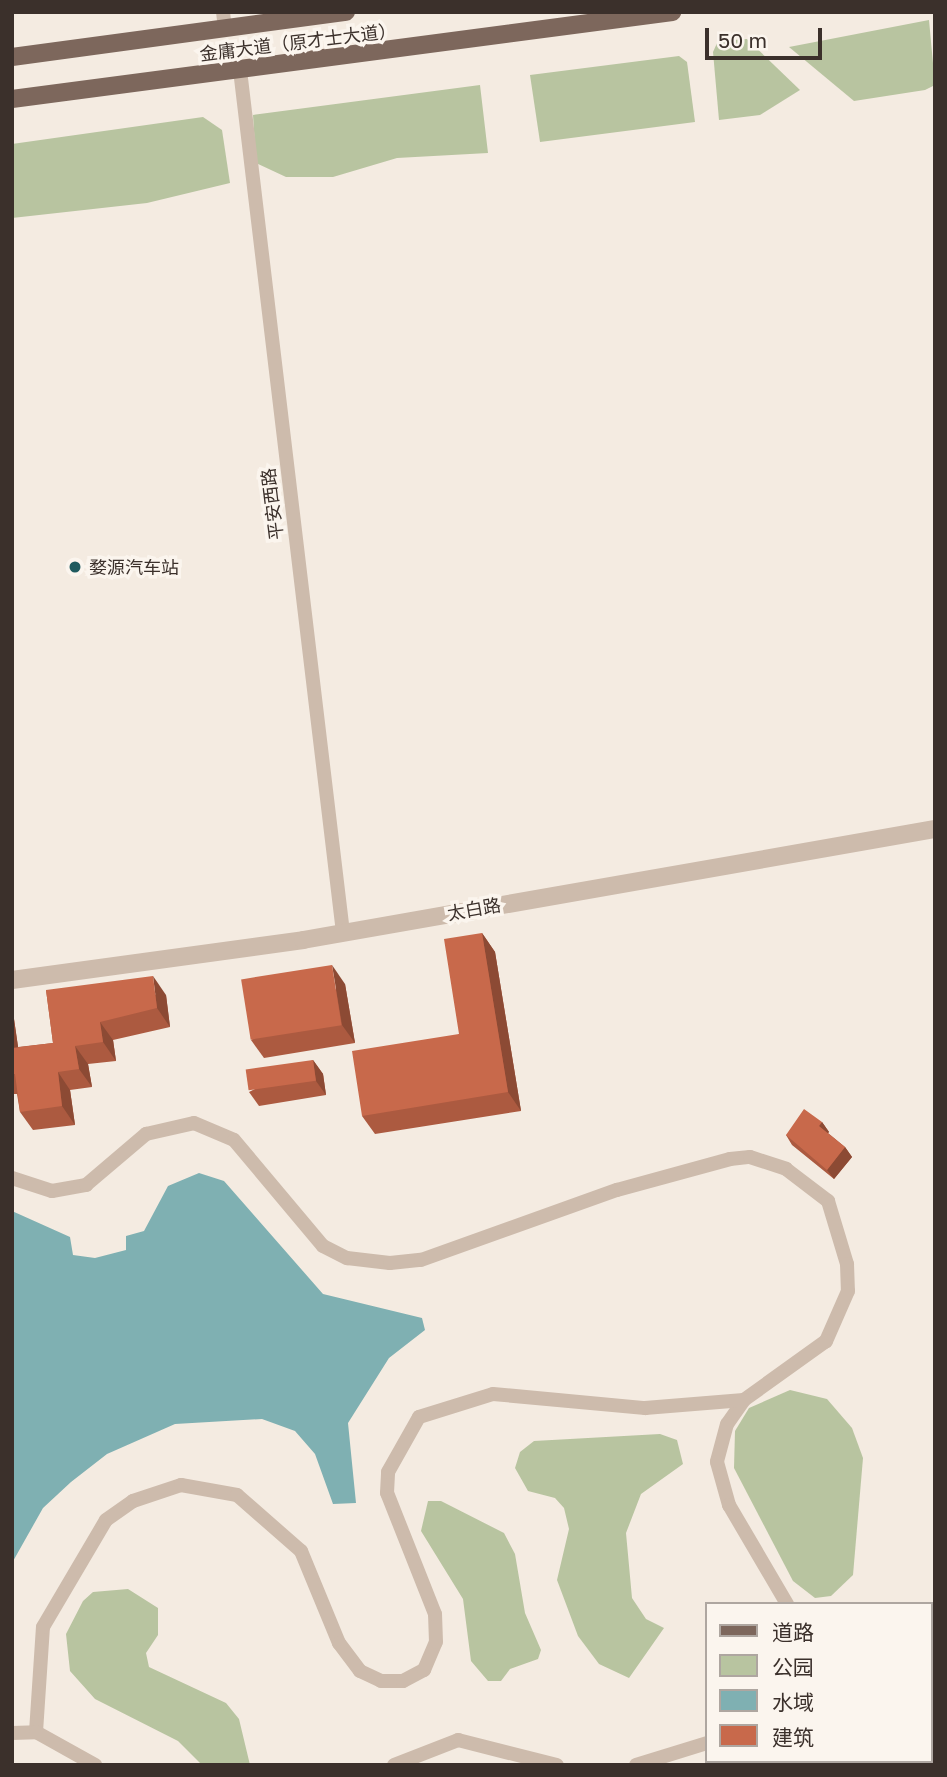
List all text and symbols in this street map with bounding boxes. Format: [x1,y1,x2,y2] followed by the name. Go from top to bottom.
[709,14,826,58] scale bar
[198,19,398,65] street label: 金庸大道（原才士大道）
[718,27,767,53] text: 50 m
[257,467,287,541] street label: 平安西路
[89,556,179,578] place label: 婺源汽车站
[67,559,83,575] marker: 婺源汽车站
[446,894,502,924] street label: 太白路
[706,1602,933,1763] legend
[772,1619,814,1645] text: 道路
[772,1654,814,1680] text: 公园
[772,1689,814,1715] text: 水域
[772,1724,814,1750] text: 建筑

